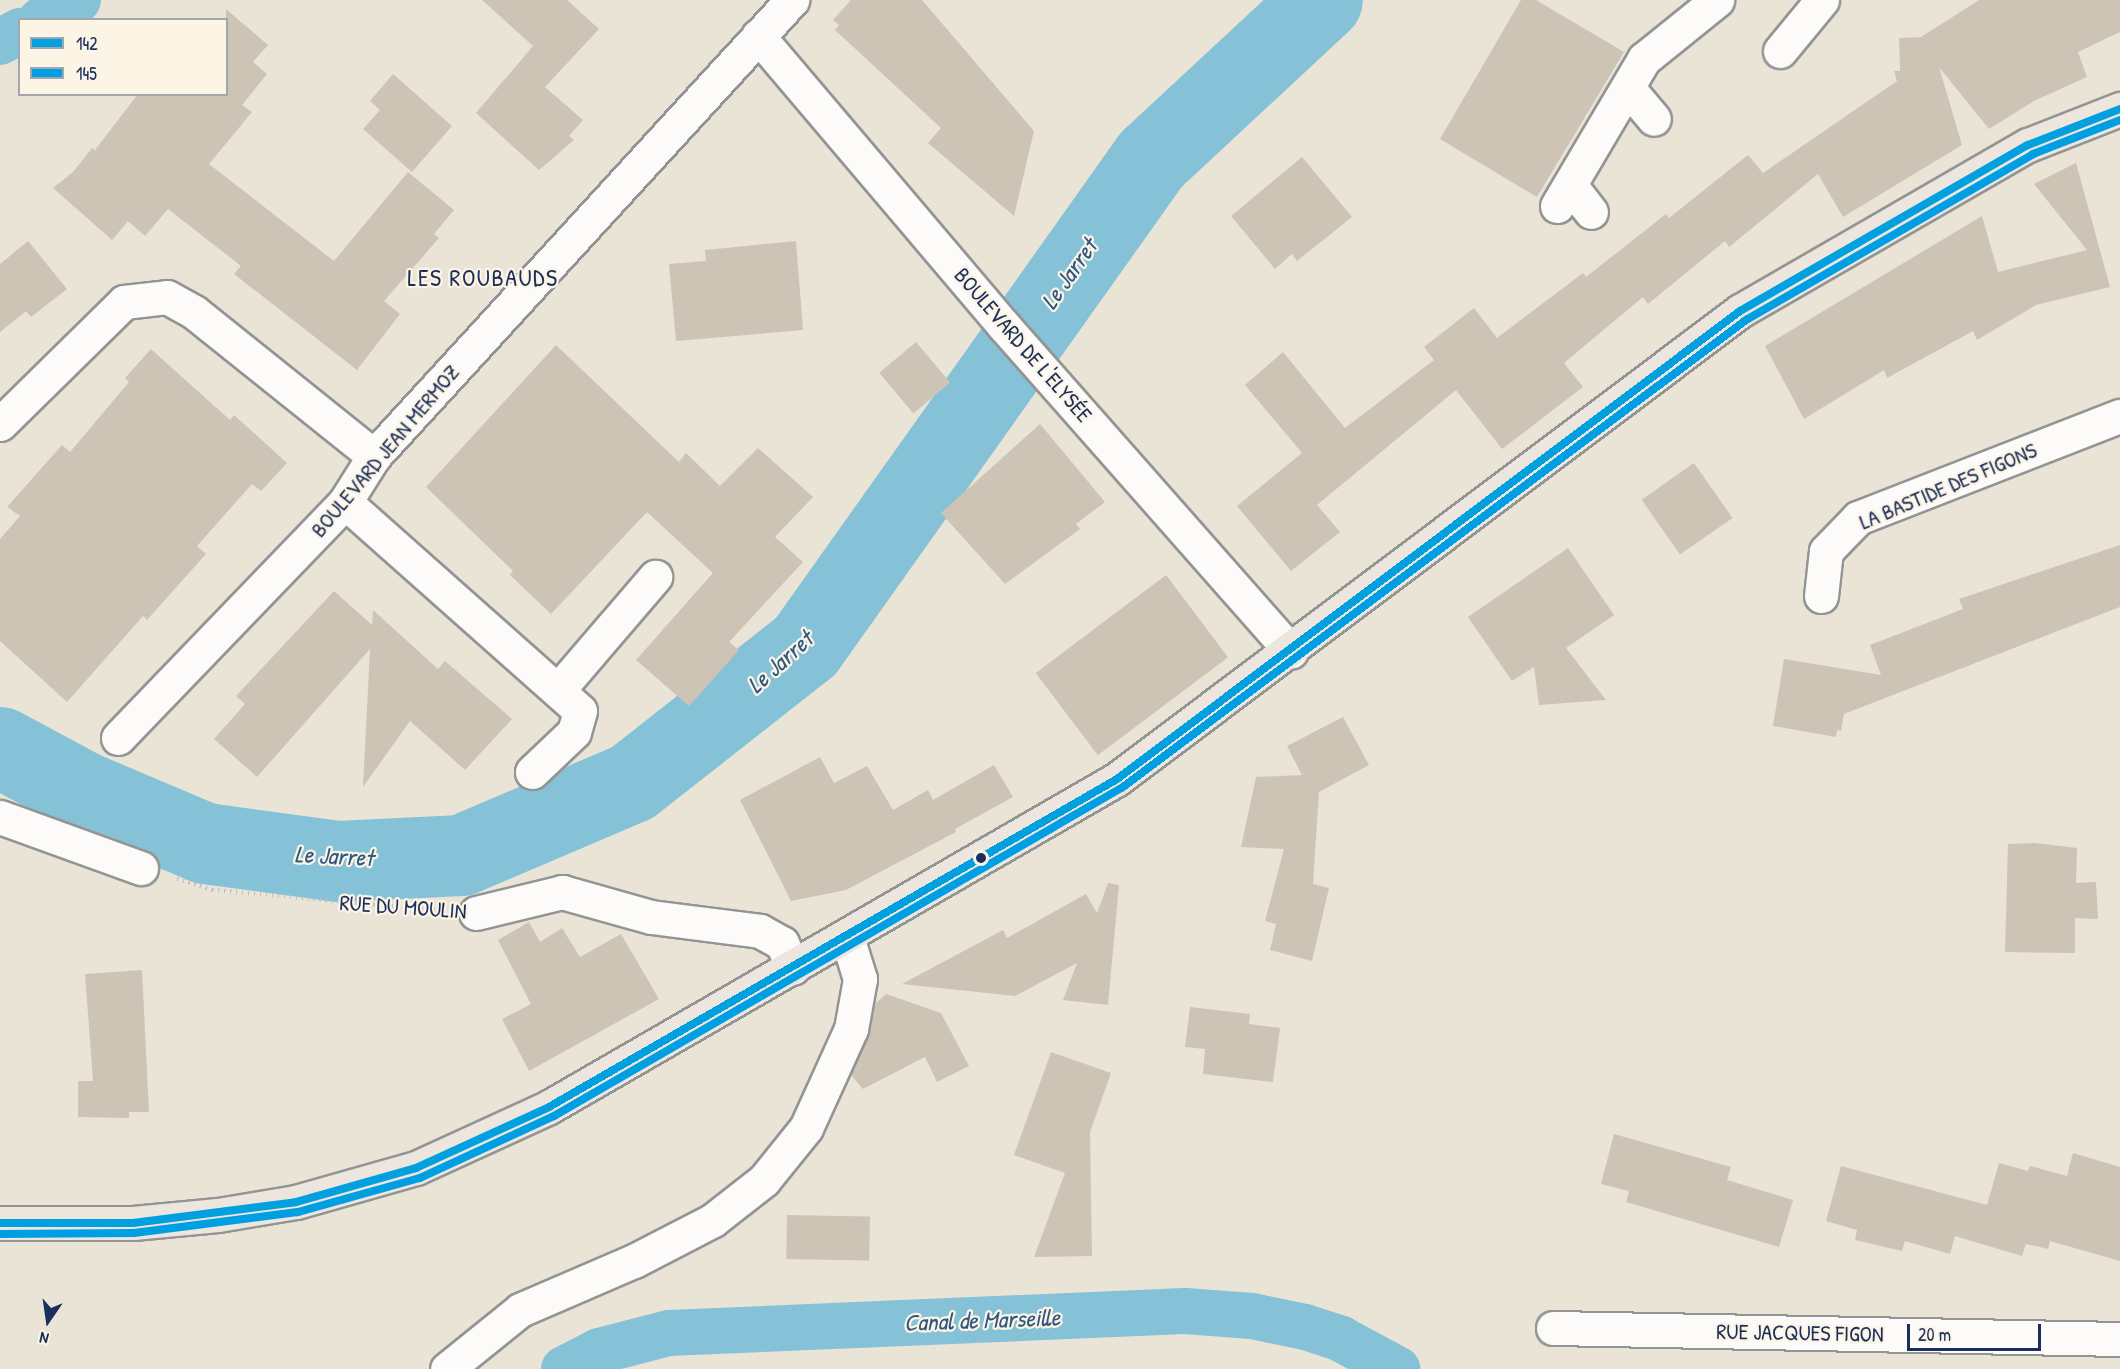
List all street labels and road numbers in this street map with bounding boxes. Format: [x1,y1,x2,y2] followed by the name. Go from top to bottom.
[949,262,1097,428] street label: BOULEVARD DE L'ELYSÉE
[305,360,465,542] street label: BOULEVARD JEAN MERMOZ
[1855,437,2041,535] street label: LA BASTIDE DES FIGONS
[339,889,467,925] street label: RUE DU MOULIN
[1716,1318,1884,1348] street label: RUE JACQUES FIGON

